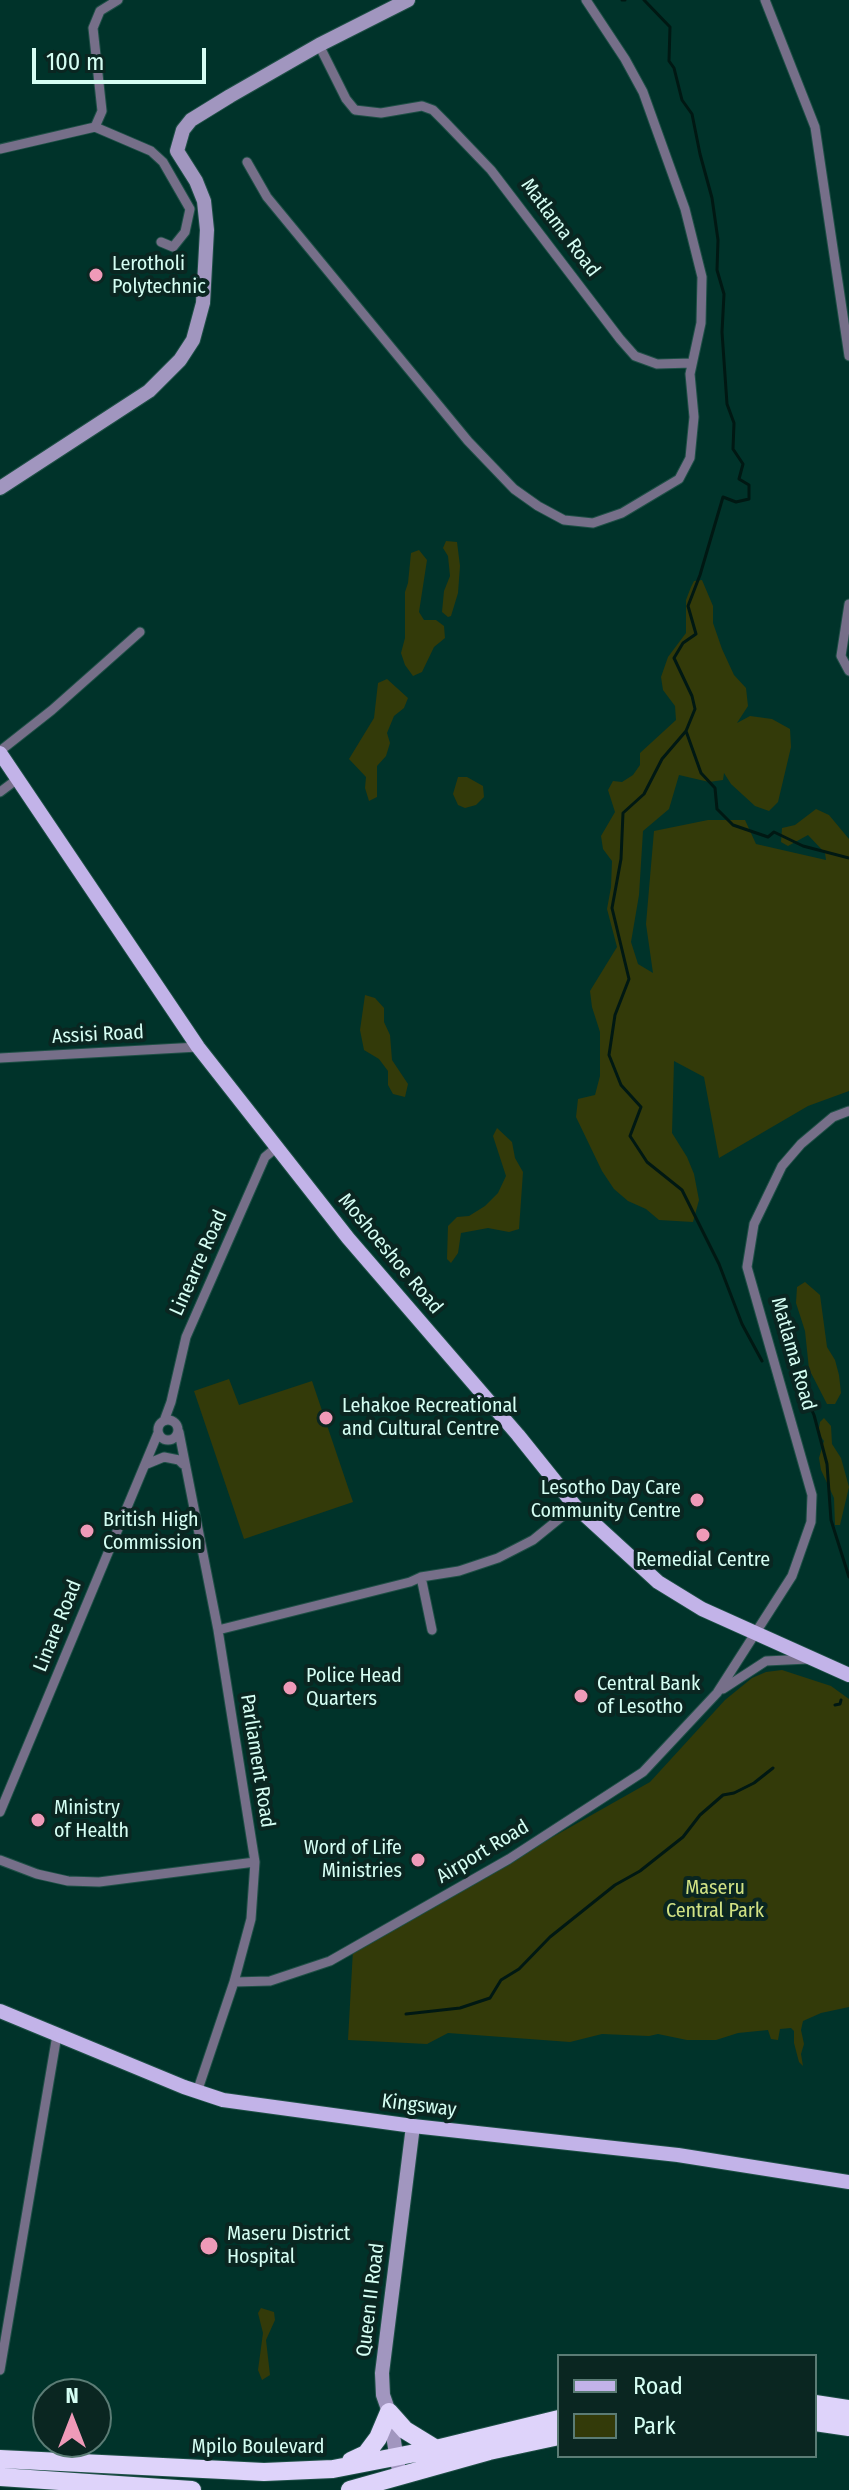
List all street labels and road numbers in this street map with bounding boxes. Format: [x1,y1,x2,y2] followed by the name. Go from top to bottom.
[515,174,605,282] street label: Matlama Road
[51,1021,145,1049] street label: Assisi Road
[333,1189,447,1319] street label: Moshoeshoe Road
[165,1206,233,1320] street label: Linearre Road
[765,1295,821,1413] street label: Matlama Road
[29,1577,87,1675] street label: Linare Road
[235,1693,279,1829] street label: Parliament Road
[433,1815,533,1889] street label: Airport Road
[380,2090,458,2122] street label: Kingsway
[352,2242,390,2358] street label: Queen II Road
[192,2435,324,2459] street label: Mpilo Boulevard

